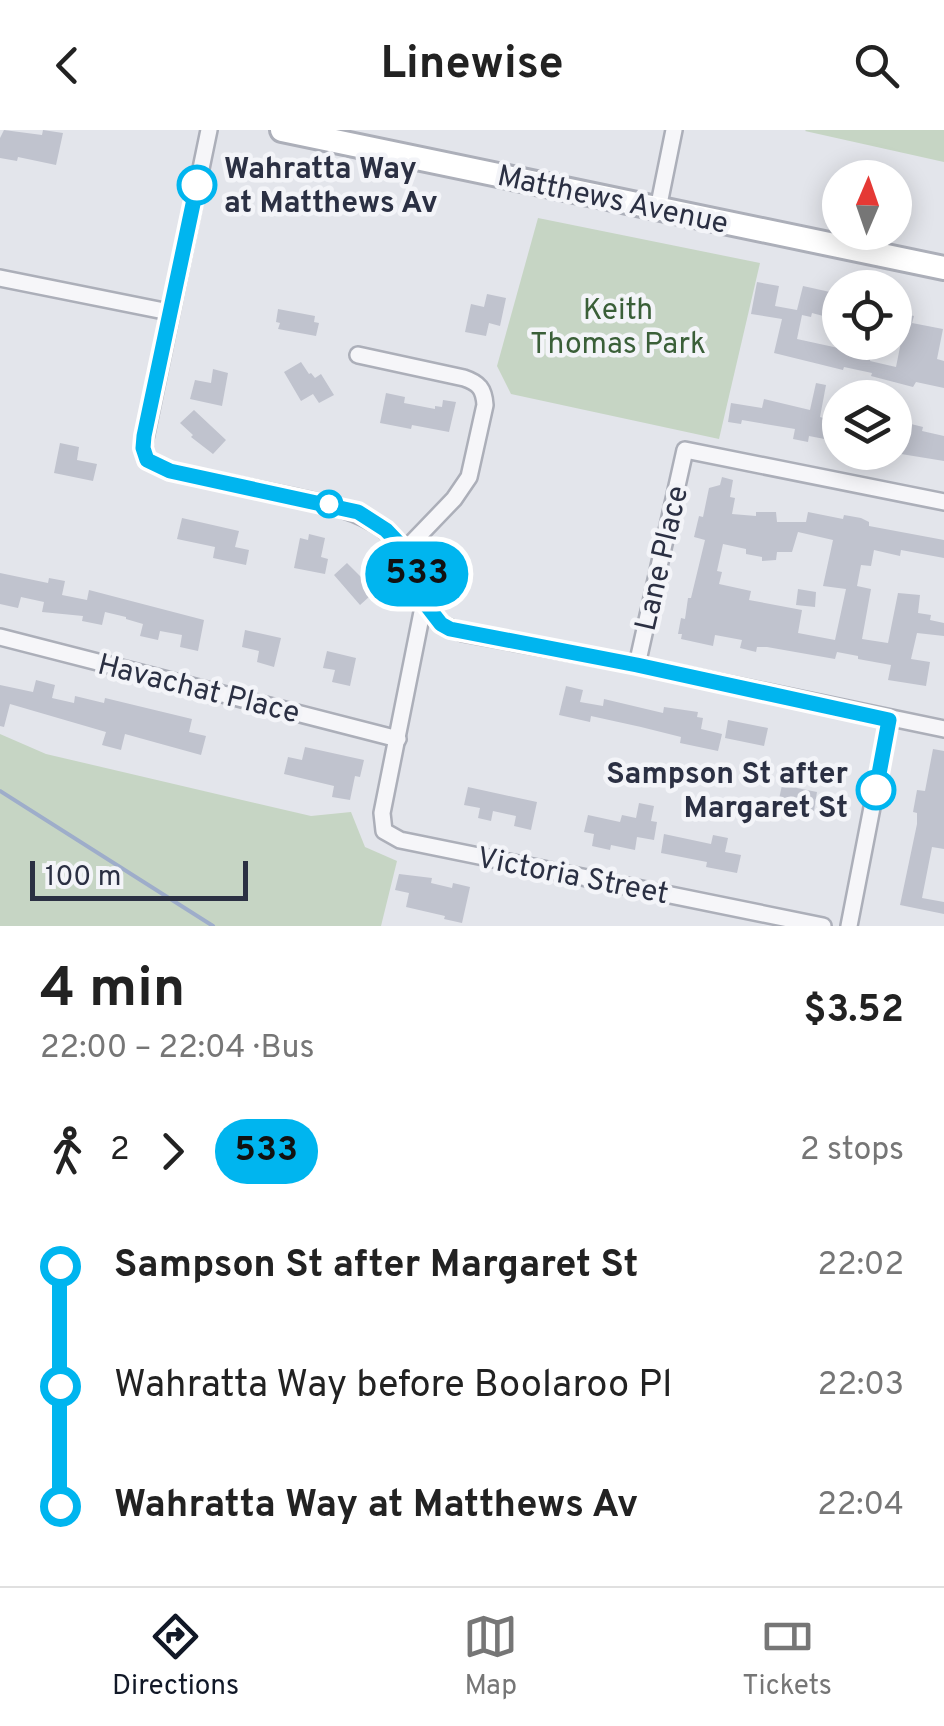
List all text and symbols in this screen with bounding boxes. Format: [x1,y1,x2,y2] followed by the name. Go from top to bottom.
[380,37,564,94] text: Linewise
[40,38,95,93] icon: back
[849,38,904,93] icon: search
[224,152,438,223] place label: Wahratta Way at Matthews Av
[494,159,731,244] street label: Matthews Avenue
[822,160,912,250] north arrow
[822,160,912,470] map controls
[178,166,216,204] marker: Wahratta Way at Matthews Av
[822,270,912,360] button: locate
[530,293,706,364] park label: Keith Thomas Park
[822,380,912,470] button: layers
[629,482,698,635] street label: Lane Place
[316,491,342,517] unlabelled marker
[360,542,474,606] line badge: 533
[385,552,449,596] text: 533
[94,647,303,733] street label: Havachat Place
[606,757,848,828] place label: Sampson St after Margaret St
[857,771,895,809] marker: Sampson St after Margaret St
[474,841,671,914] street label: Victoria Street
[30,856,248,900] scale bar
[45,860,121,896] text: 100 m
[40,956,185,1026] text: 4 min
[803,987,904,1036] text: $3.52
[40,1029,314,1069] text: 22:00 – 22:04 · Bus
[40,1124,95,1179] icon: walk
[145,1124,200,1179] icon: forward
[235,1129,298,1173] text: 533
[110,1131,130,1171] text: 2
[800,1131,904,1171] text: 2 stops
[114,1242,638,1291] text: Sampson St after Margaret St
[818,1246,904,1286] text: 22:02
[114,1362,672,1411] text: Wahratta Way before Boolaroo Pl
[818,1366,904,1406] text: 22:03
[114,1482,638,1531] text: Wahratta Way at Matthews Av
[817,1486,904,1526] text: 22:04
[112,1609,239,1705] tab: Directions
[463,1609,518,1705] tab: Map
[742,1609,832,1705] tab: Tickets

